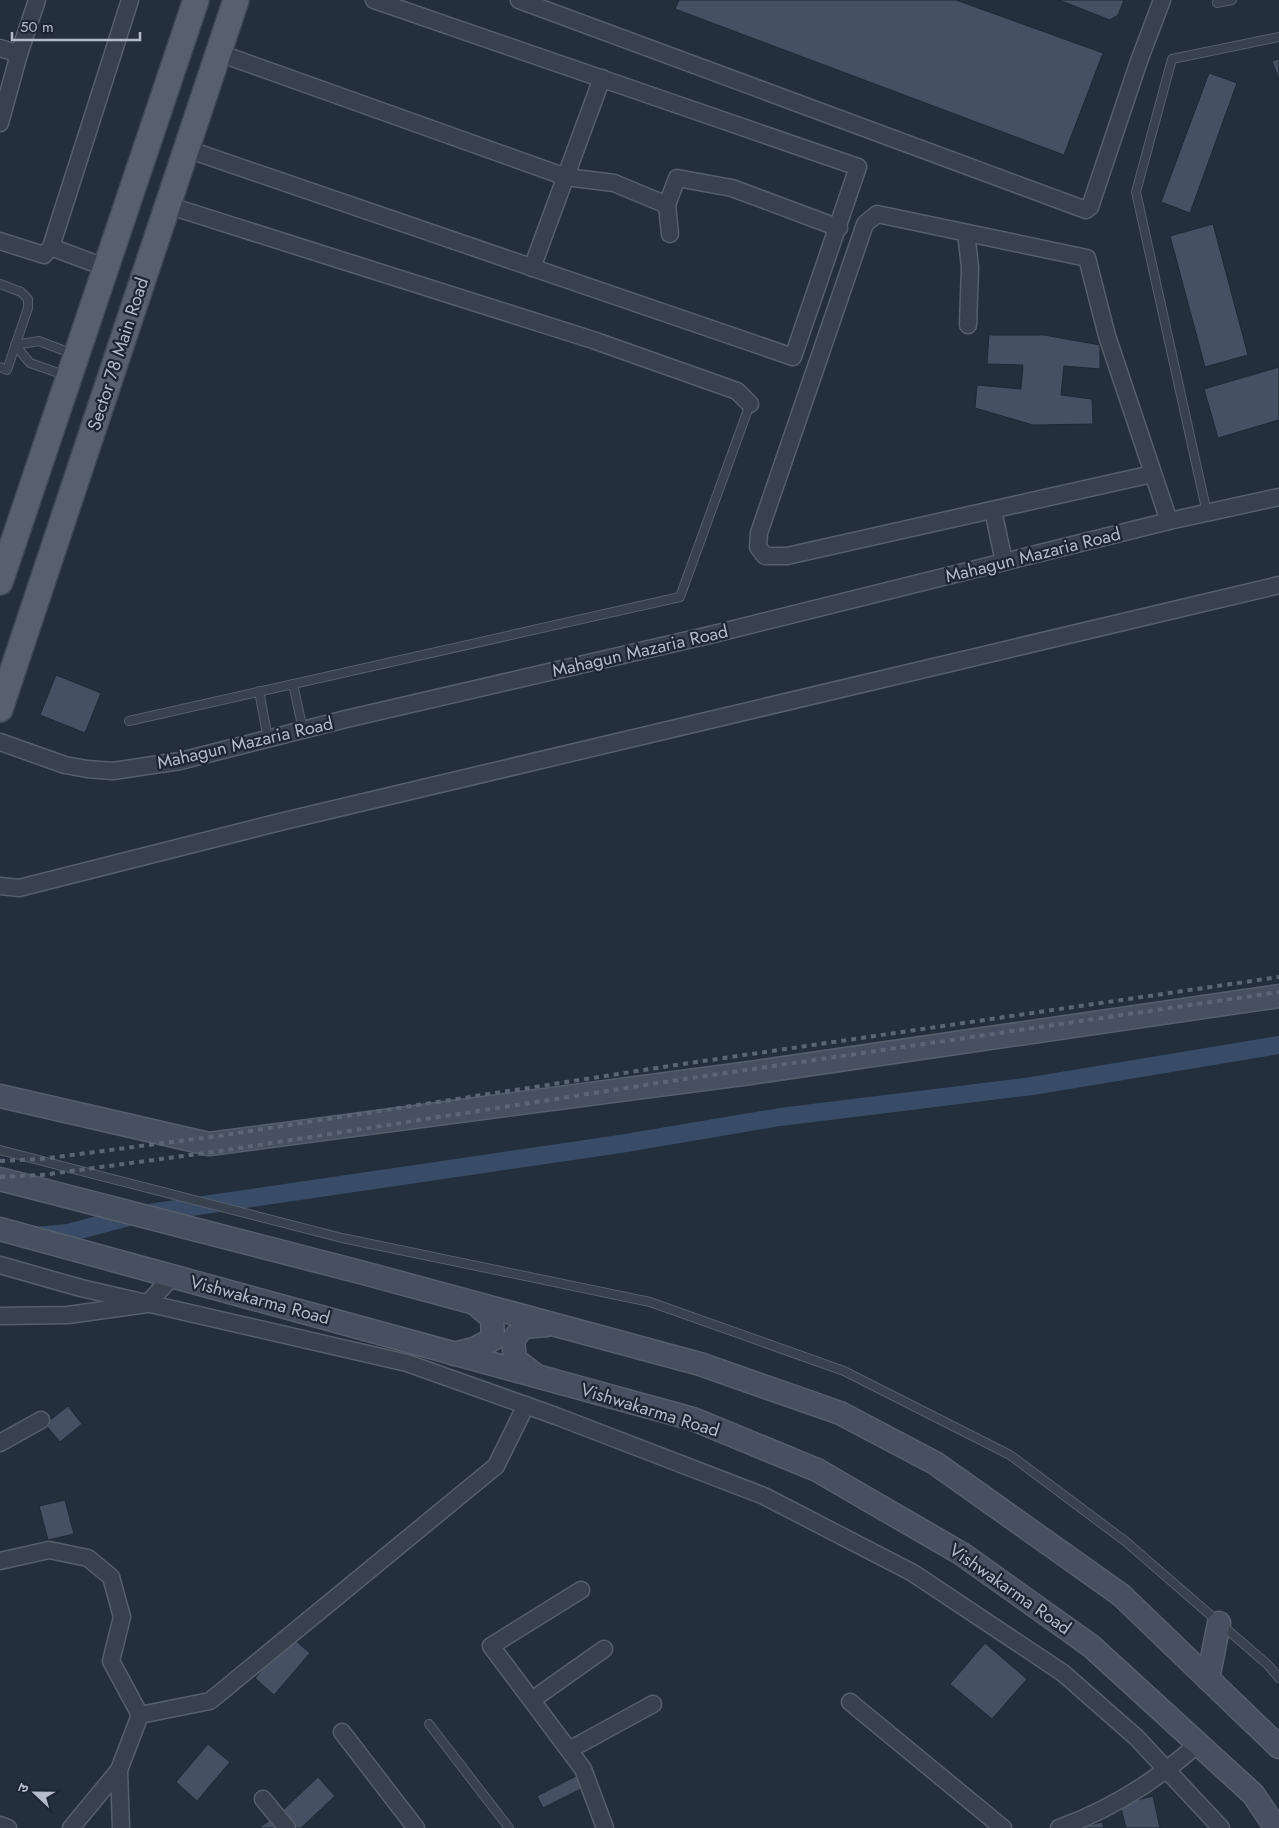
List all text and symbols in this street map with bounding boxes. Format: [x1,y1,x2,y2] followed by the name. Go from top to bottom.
[12,10,140,42] scale bar
[20,16,54,38] text: 50 m
[81,274,155,434] street label: Sector 78 Main Road
[943,521,1123,589] street label: Mahagun Mazaria Road
[549,618,731,684] street label: Mahagun Mazaria Road
[154,710,336,776] street label: Mahagun Mazaria Road
[187,1269,333,1331] street label: Vishwakarma Road
[577,1377,723,1443] street label: Vishwakarma Road
[944,1537,1076,1641] street label: Vishwakarma Road
[10,1768,60,1818] north arrow
[12,1780,34,1796] text: उ

